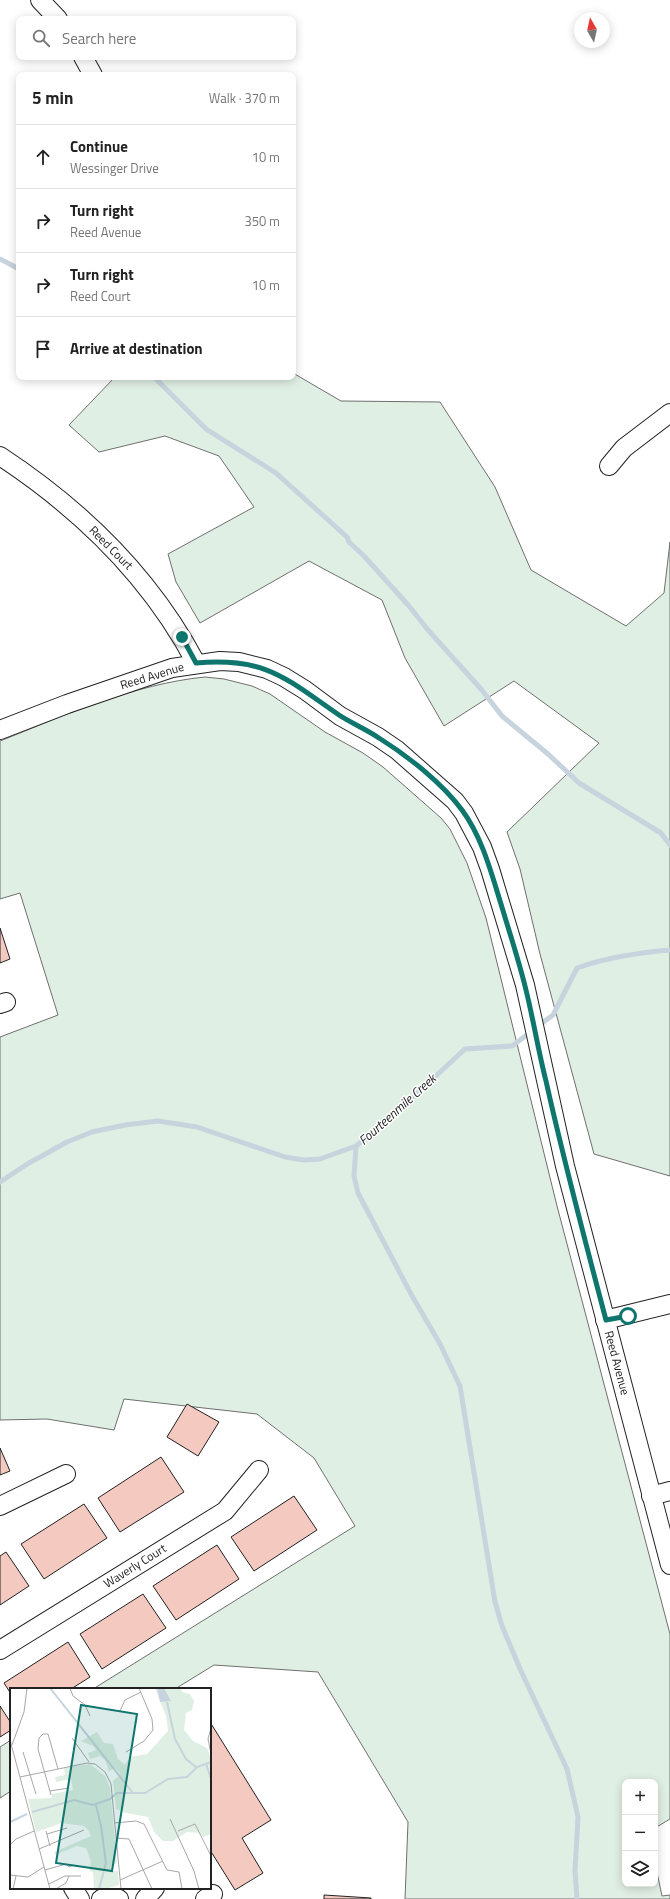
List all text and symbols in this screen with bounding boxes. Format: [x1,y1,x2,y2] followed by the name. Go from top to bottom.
[574,12,610,48] north arrow
[16,16,296,60] search box
[30,27,52,49] icon: search
[62,27,136,50] text: Search here
[32,85,73,111] text: 5 min
[209,88,280,108] text: Walk · 370 m
[70,135,128,158] text: Continue
[32,146,54,168] icon: ahead
[252,147,280,167] text: 10 m
[70,158,159,178] text: Wessinger Drive
[70,199,134,222] text: Turn right
[32,210,54,232] icon: right
[244,211,280,231] text: 350 m
[70,222,141,242] text: Reed Avenue
[70,263,134,286] text: Turn right
[32,274,54,296] icon: right
[252,275,280,295] text: 10 m
[70,286,131,306] text: Reed Court
[70,337,203,360] text: Arrive at destination
[32,338,54,360] icon: arrive
[85,521,138,575] street label: Reed Court
[173,628,191,646] route end
[118,657,186,694] street label: Reed Avenue
[354,1067,442,1149] water label: Fourteenmile Creek
[619,1307,637,1325] route start
[600,1329,635,1397] street label: Reed Avenue
[100,1538,171,1592] street label: Waverly Court
[10,1688,211,1889] inset map
[622,1779,658,1887] map controls
[622,1779,658,1815] button: +
[622,1815,658,1851] button: −
[622,1851,658,1887] button: layers

